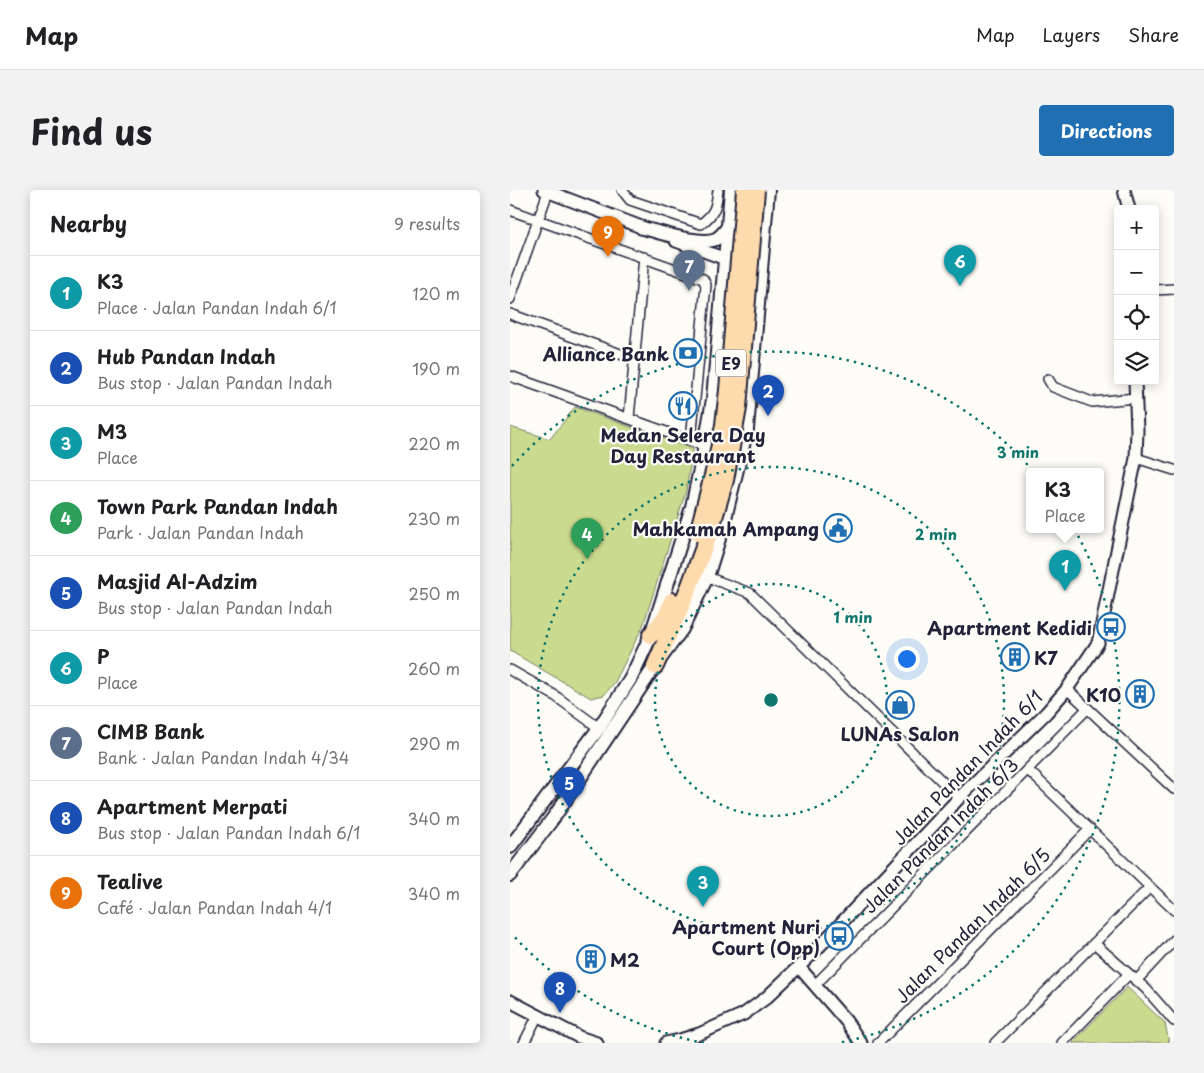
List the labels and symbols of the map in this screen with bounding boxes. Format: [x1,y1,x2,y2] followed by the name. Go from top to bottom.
[592,216,624,257] pin: 9
[944,245,976,286] pin: 6
[673,250,705,291] pin: 7
[673,338,703,368] bank icon: Alliance Bank
[542,340,669,367] place label: Alliance Bank
[716,350,746,377] road number: E9
[752,375,784,416] pin: 2
[668,391,698,421] restaurant icon: Medan Selera Day Day Restaurant
[600,421,766,469] place label: Medan Selera Day Day Restaurant
[997,440,1039,463] text: 3 min
[823,513,853,543] public building icon: Mahkamah Ampang
[633,515,819,542] place label: Mahkamah Ampang
[571,518,603,559] pin: 4
[915,522,957,545] text: 2 min
[1049,550,1081,591] pin: 1
[834,605,872,628] text: 1 min
[1096,612,1126,642] bus stop icon: Apartment Kedidi
[927,614,1092,641] place label: Apartment Kedidi
[1000,642,1030,672] building icon: K7
[1034,644,1058,671] place label: K7
[894,646,920,672] your location
[1125,679,1155,709] building icon: K10
[1086,681,1121,708] place label: K10
[886,683,1048,851] street label: Jalan Pandan Indah 6/1
[885,690,915,720] shop icon: LUNAs Salon
[762,691,780,709] centre of rings
[841,720,959,747] place label: LUNAs Salon
[856,751,1024,919] street label: Jalan Pandan Indah 6/3
[553,767,585,808] pin: 5
[888,841,1056,1009] street label: Jalan Pandan Indah 6/5
[687,866,719,907] pin: 3
[672,913,820,961] place label: Apartment Nuri Court (Opp)
[824,921,854,951] bus stop icon: Apartment Nuri Court (Opp)
[576,944,606,974] building icon: M2
[610,946,640,973] place label: M2
[544,972,576,1013] pin: 8

